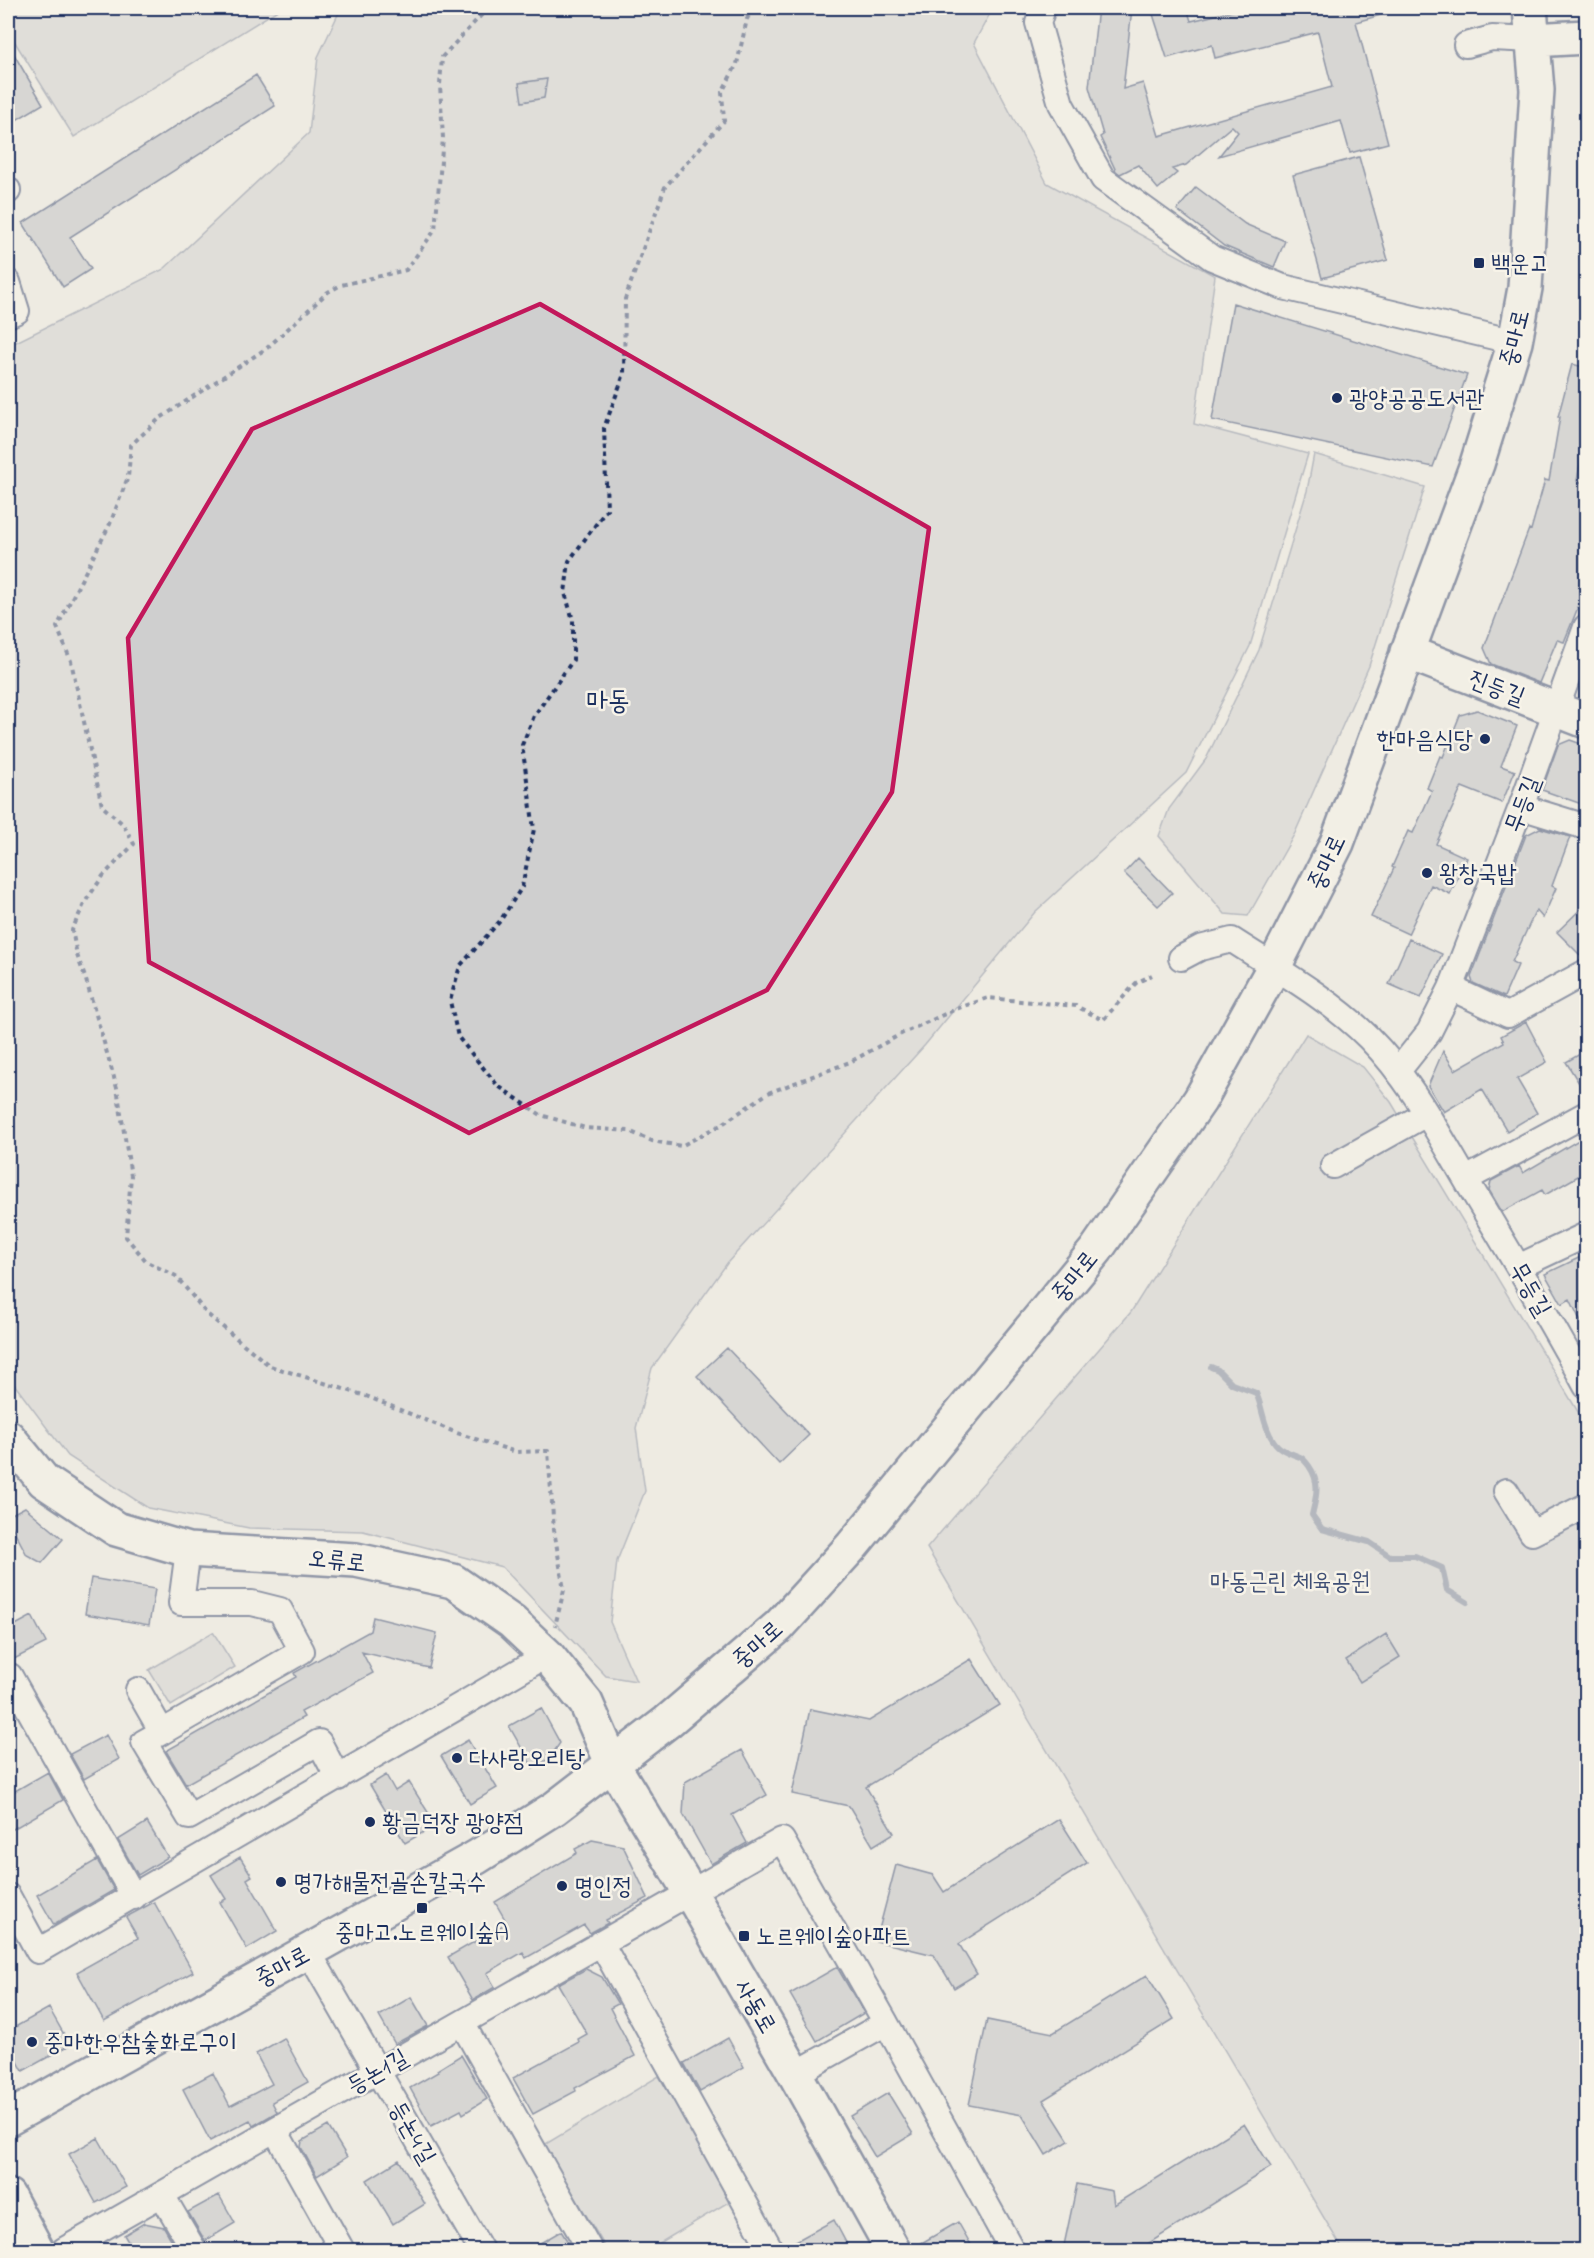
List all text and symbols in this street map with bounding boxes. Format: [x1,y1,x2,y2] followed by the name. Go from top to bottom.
[1491,248,1549,283] place label: 백운고
[1472,256,1486,270] marker: 백운고
[1492,306,1540,371] street label: 중마로
[1349,383,1484,418] place label: 광양공공도서관
[1330,391,1344,405] marker: 광양공공도서관
[1463,663,1529,716] street label: 진등길
[586,683,630,722] district label: 마동
[1376,724,1473,759] place label: 한마음식당
[1478,732,1492,746] marker: 한마음식당
[1498,772,1551,838] street label: 무등길
[1300,829,1356,897] street label: 중마로
[1439,858,1517,893] place label: 왕창국밥
[1420,866,1434,880] marker: 왕창국밥
[1044,1244,1108,1311] street label: 중마로
[1499,1256,1558,1324] street label: 무등길
[306,1542,367,1583] street label: 오류로
[1210,1566,1370,1601] park label: 마동근린 체육공원
[725,1613,792,1678] street label: 중마로
[469,1743,586,1778] place label: 다사랑오리탕
[450,1751,464,1765] marker: 다사랑오리탕
[382,1807,523,1842] place label: 황금덕장 광양점
[363,1815,377,1829] marker: 황금덕장 광양점
[293,1867,486,1902] place label: 명가해물전골손칼국수
[574,1871,632,1906] place label: 명인정
[274,1875,288,1889] marker: 명가해물전골손칼국수
[555,1879,569,1893] marker: 명인정
[415,1901,429,1915] marker: 중마고.노르웨이숲A
[335,1917,509,1952] place label: 중마고.노르웨이숲A
[756,1921,911,1956] place label: 노르웨이숲아파트
[737,1929,751,1943] marker: 노르웨이숲아파트
[249,1939,317,1998] street label: 중마로
[724,1973,783,2041] street label: 사동로
[44,2027,237,2062] place label: 중마한우참숯화로구이
[25,2035,39,2049] marker: 중마한우참숯화로구이
[341,2042,415,2105] street label: 등논1길
[379,2095,443,2171] street label: 등논4길

